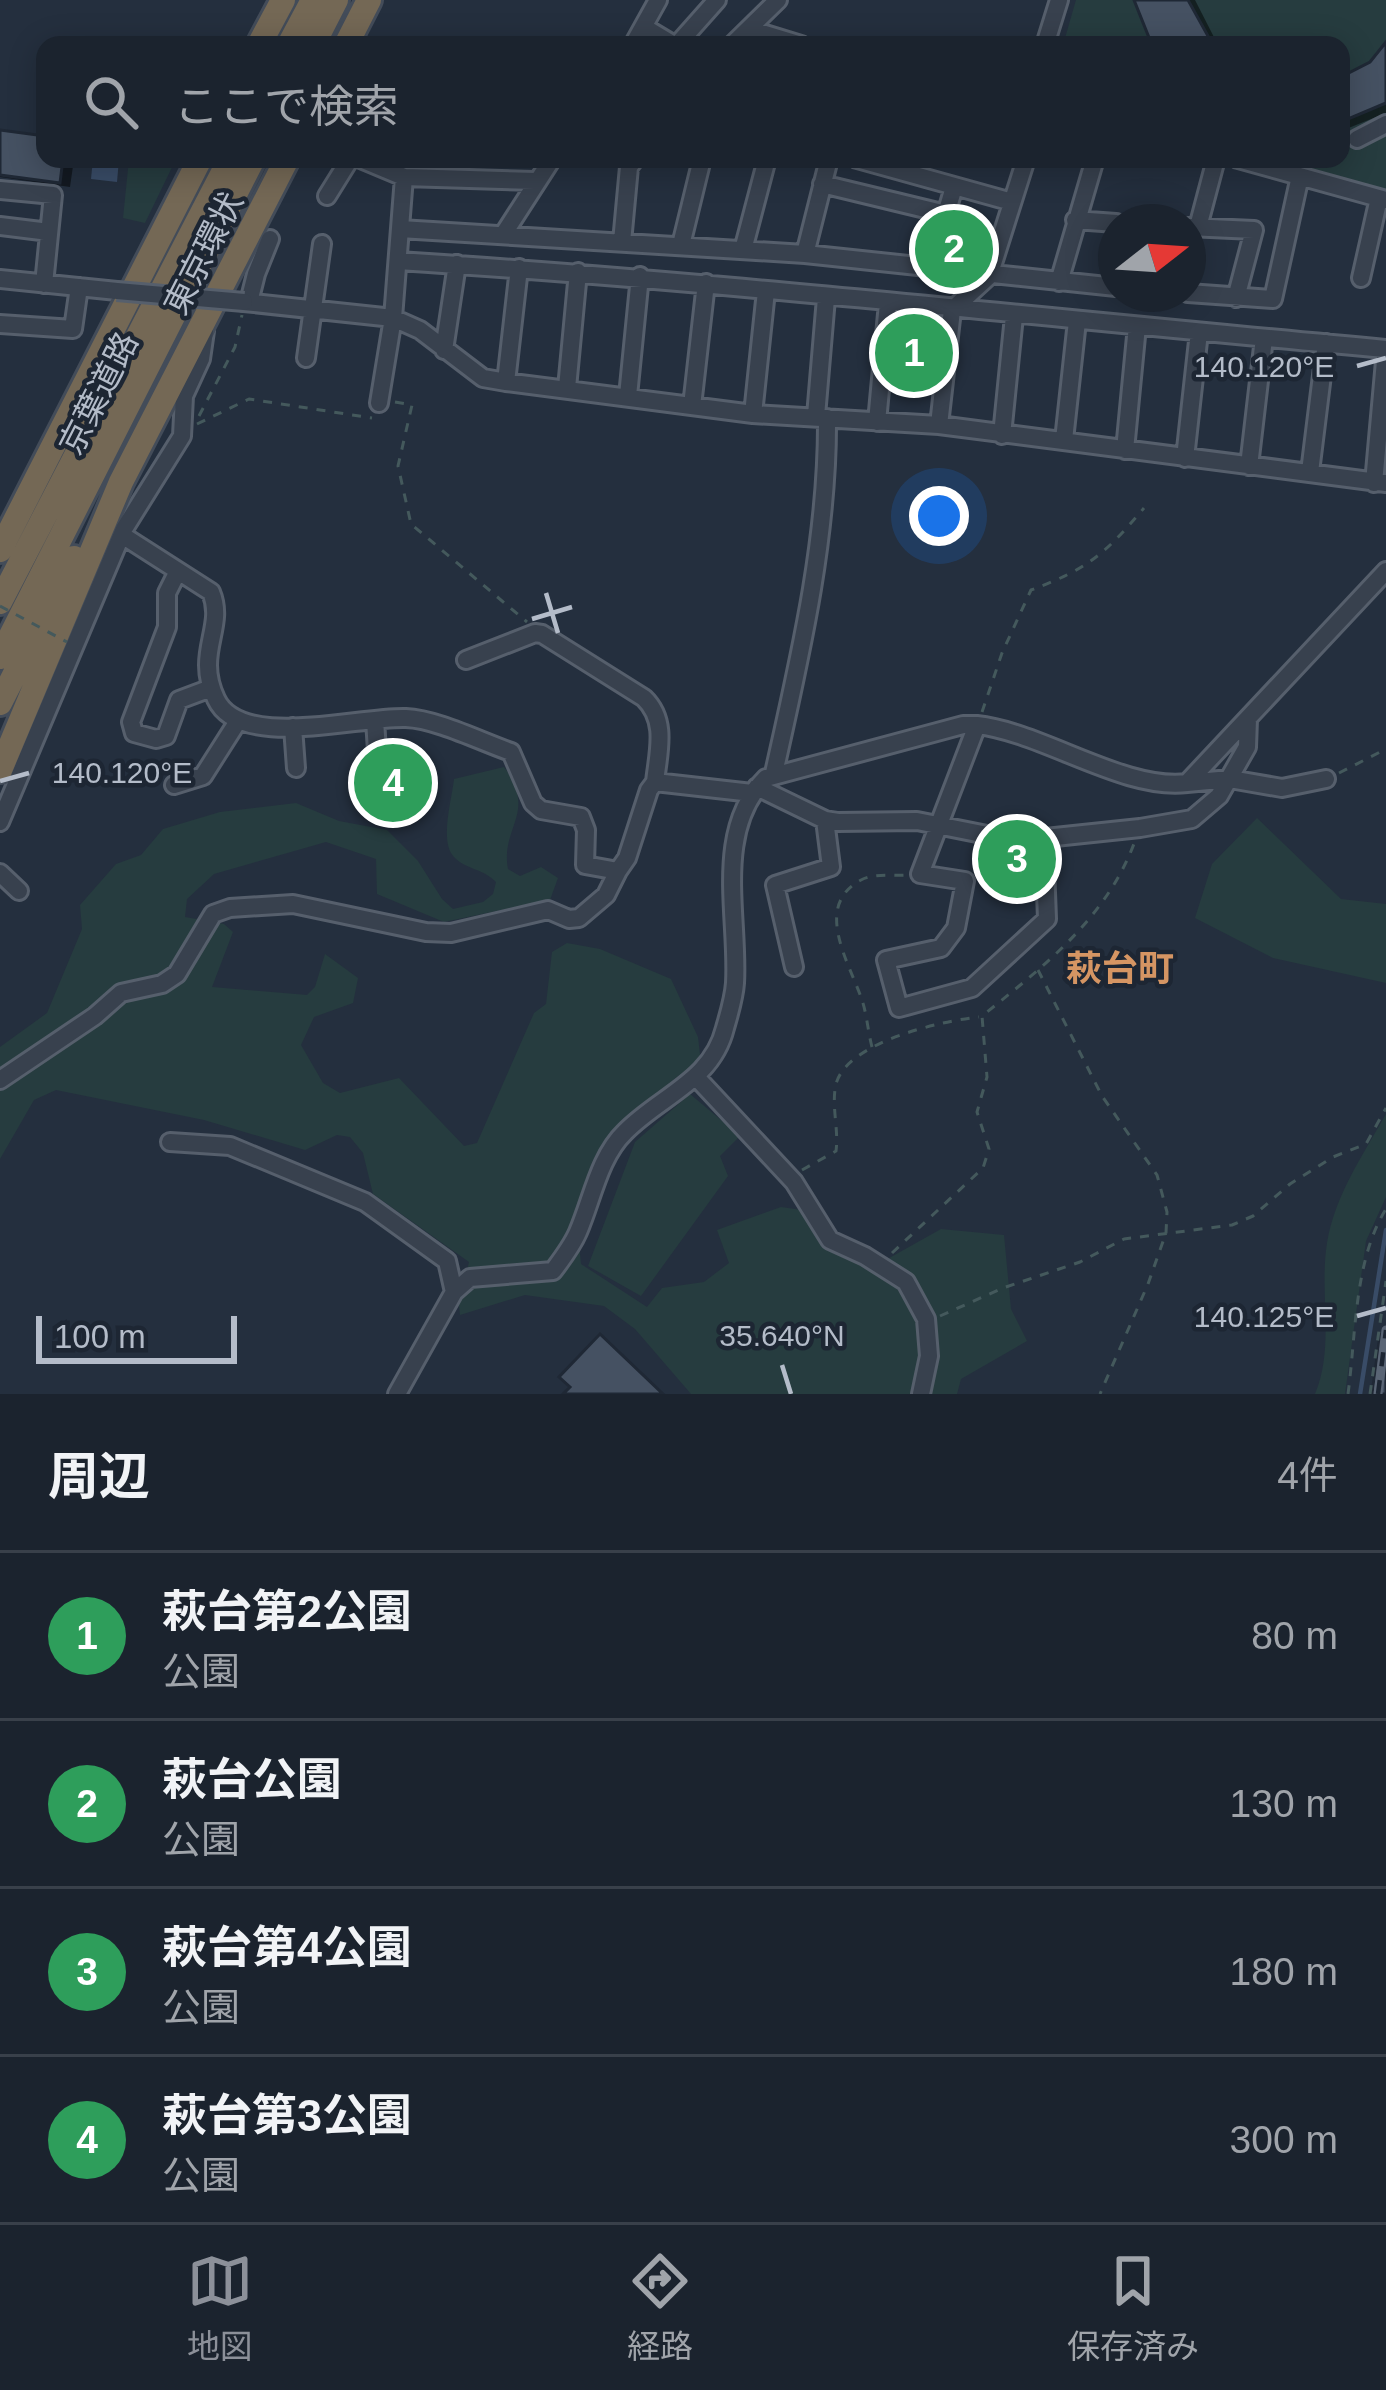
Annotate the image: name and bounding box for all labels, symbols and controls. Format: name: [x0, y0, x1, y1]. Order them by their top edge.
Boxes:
search box: [36, 36, 1350, 168]
icon: search: [78, 69, 144, 135]
text: ここで検索: [174, 81, 399, 132]
street label: 東京環状: [157, 186, 250, 320]
pin: 2: [915, 204, 993, 294]
north arrow: [1098, 204, 1206, 312]
pin: 1: [875, 308, 953, 398]
street label: 京葉道路: [52, 326, 145, 460]
text: 140.120°E: [1194, 350, 1334, 383]
your location: [909, 486, 969, 546]
pin: 4: [354, 738, 432, 828]
text: 140.120°E: [52, 756, 192, 789]
pin: 3: [978, 814, 1056, 904]
district label: 萩台町: [1066, 948, 1174, 989]
text: 140.125°E: [1194, 1300, 1334, 1333]
scale bar: [36, 1310, 237, 1363]
text: 100 m: [54, 1318, 146, 1355]
text: 35.640°N: [719, 1319, 845, 1352]
text: 周辺: [48, 1448, 150, 1505]
text: 4件: [1277, 1454, 1338, 1497]
text: 萩台第2公園: [162, 1586, 412, 1637]
text: 1: [76, 1614, 98, 1657]
text: 80 m: [1251, 1614, 1338, 1657]
text: 公園: [162, 1650, 240, 1693]
text: 萩台公園: [162, 1754, 342, 1805]
text: 2: [76, 1782, 98, 1825]
text: 130 m: [1230, 1782, 1338, 1825]
text: 公園: [162, 1818, 240, 1861]
text: 萩台第4公園: [162, 1922, 412, 1973]
text: 3: [76, 1950, 98, 1993]
text: 180 m: [1230, 1950, 1338, 1993]
text: 公園: [162, 1986, 240, 2029]
text: 萩台第3公園: [162, 2090, 412, 2141]
text: 4: [76, 2118, 98, 2161]
text: 300 m: [1230, 2118, 1338, 2161]
text: 公園: [162, 2154, 240, 2197]
tab: 地図: [187, 2248, 253, 2368]
tab: 経路: [627, 2248, 693, 2368]
tab: 保存済み: [1067, 2248, 1199, 2368]

